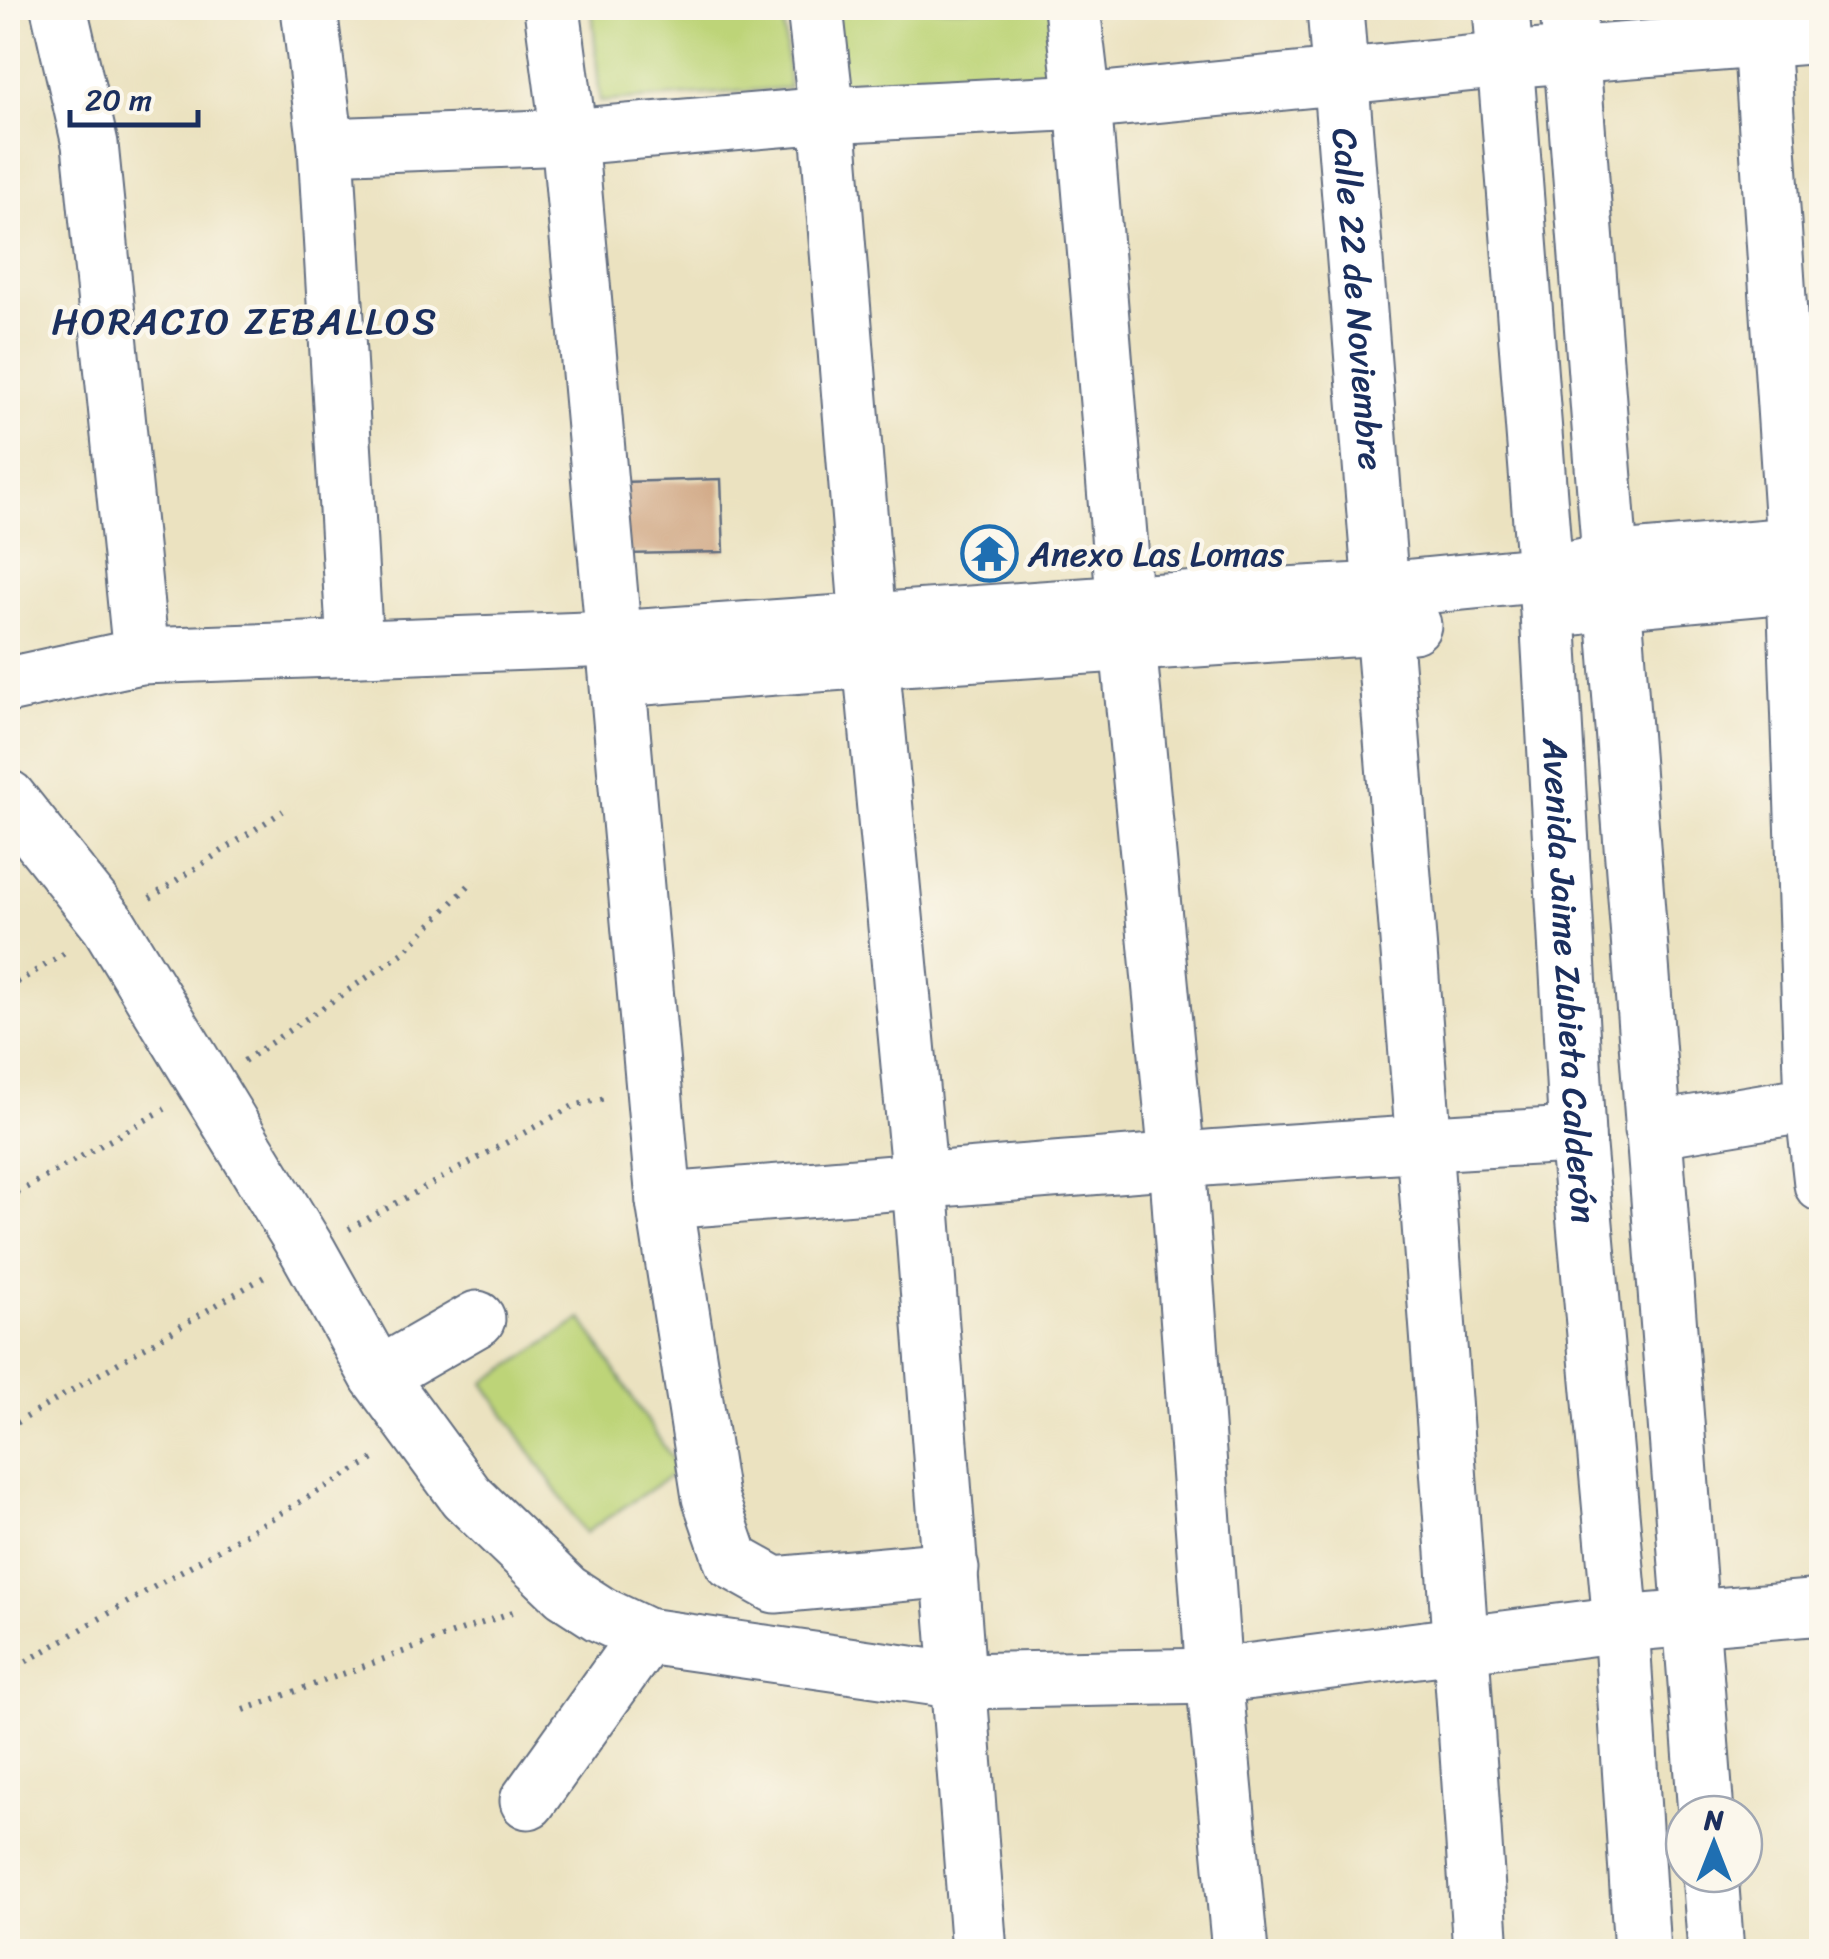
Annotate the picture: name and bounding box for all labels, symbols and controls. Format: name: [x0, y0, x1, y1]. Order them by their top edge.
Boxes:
scale bar: [70, 65, 198, 127]
text: 20 m: [85, 73, 152, 127]
street label: Calle 22 de Noviembre: [1314, 126, 1402, 473]
district label: HORACIO ZEBALLOS: [51, 288, 439, 355]
place label: Anexo Las Lomas: [1027, 523, 1284, 585]
temple icon: Anexo Las Lomas: [959, 524, 1019, 584]
street label: Avenida Jaime Zubieta Calderón: [1524, 735, 1616, 1226]
north arrow: [1664, 1794, 1764, 1894]
text: N: [1703, 1795, 1724, 1844]

